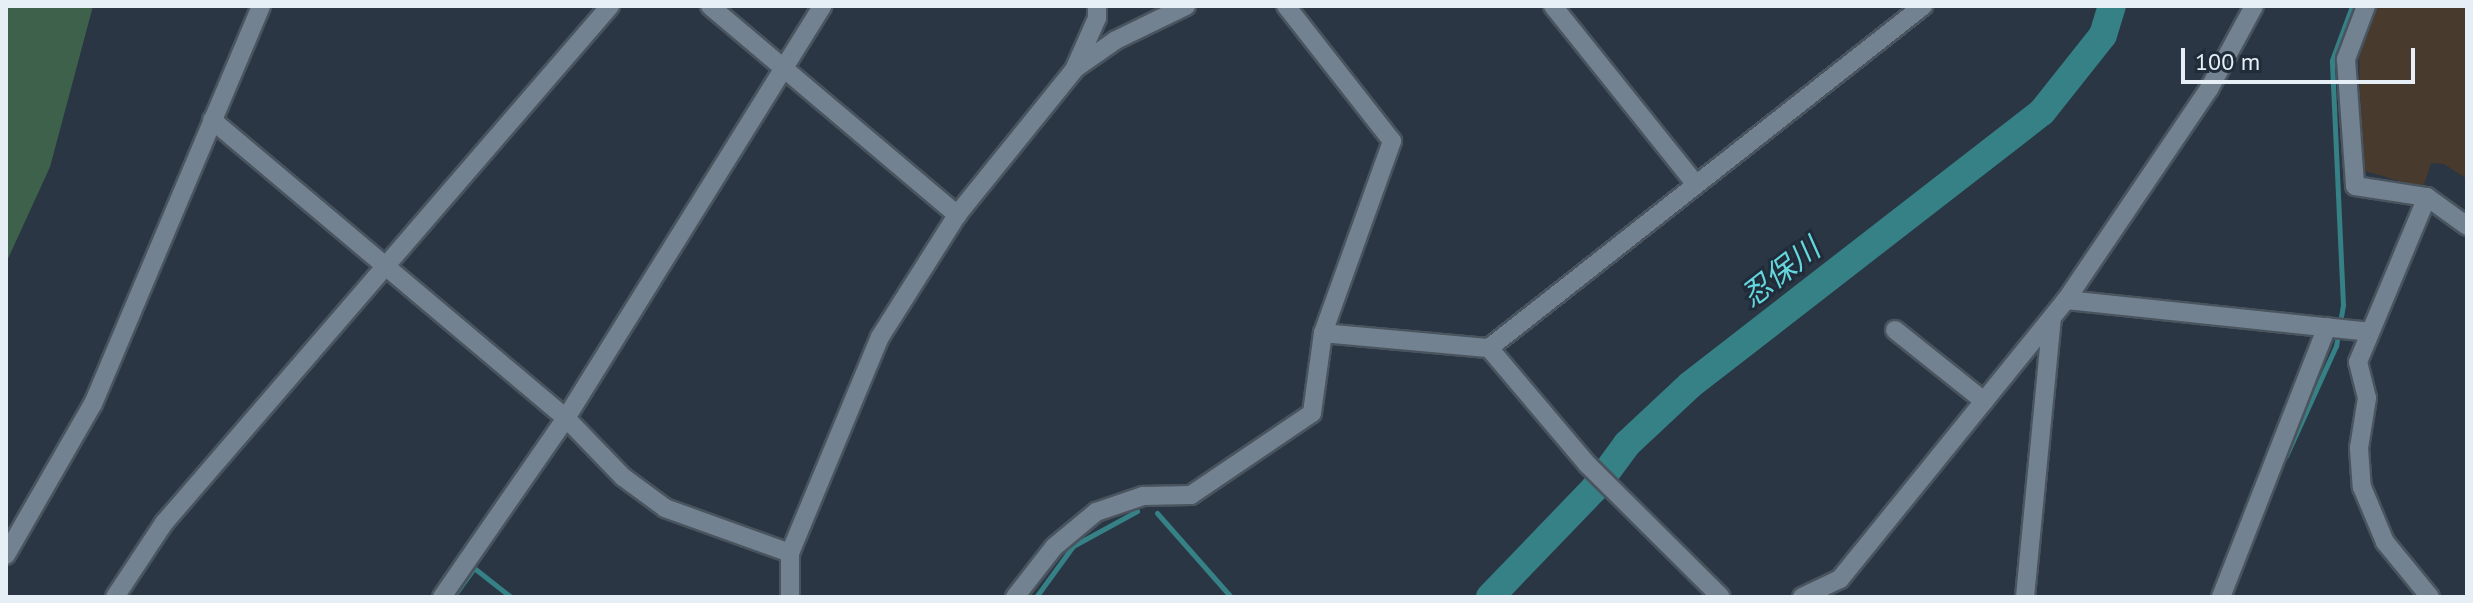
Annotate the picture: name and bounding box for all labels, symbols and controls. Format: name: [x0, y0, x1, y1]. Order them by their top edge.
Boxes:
scale bar: [2185, 32, 2419, 82]
text: 100 m: [2195, 46, 2260, 77]
water label: 忍保川: [1733, 230, 1827, 314]

